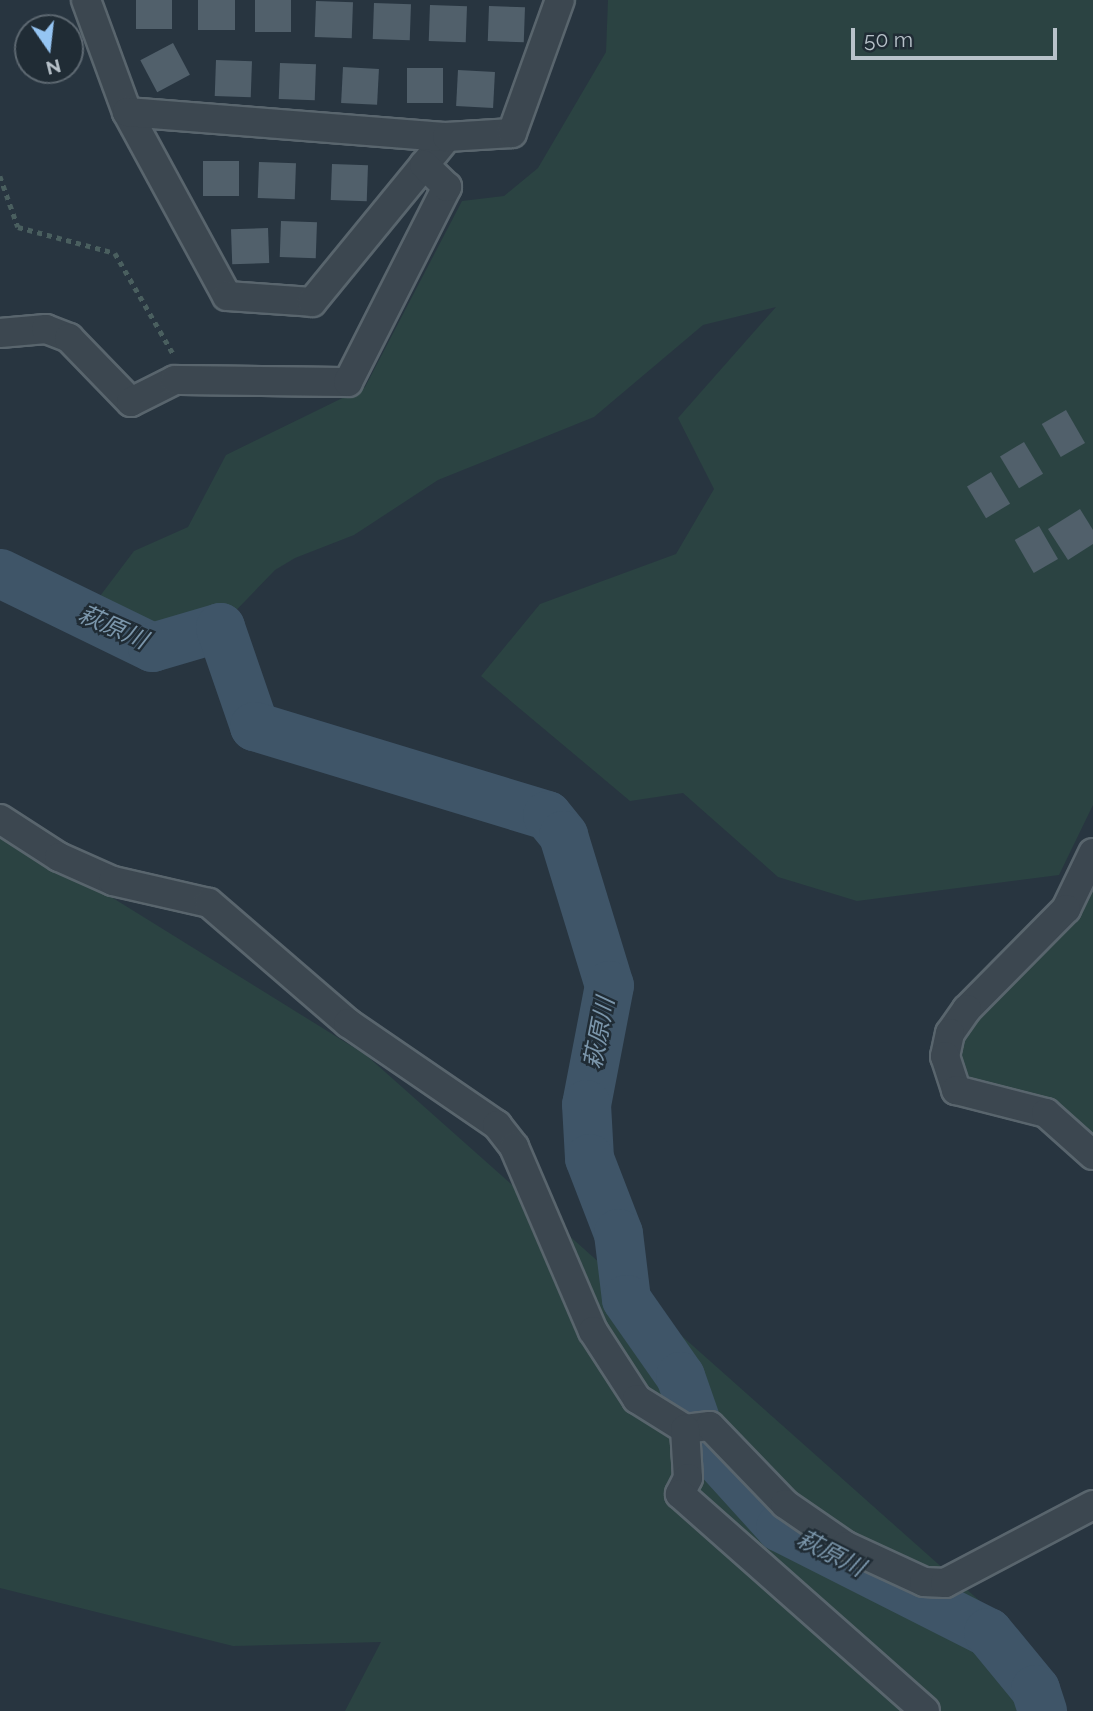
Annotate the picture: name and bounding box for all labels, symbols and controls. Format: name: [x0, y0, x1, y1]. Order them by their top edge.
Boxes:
north arrow: [14, 14, 84, 84]
scale bar: [855, 14, 1062, 58]
text: 50 m: [864, 27, 913, 52]
text: N: [44, 55, 63, 80]
water label: 萩原川: [74, 599, 152, 655]
water label: 萩原川: [578, 995, 620, 1071]
water label: 萩原川: [792, 1524, 870, 1582]

